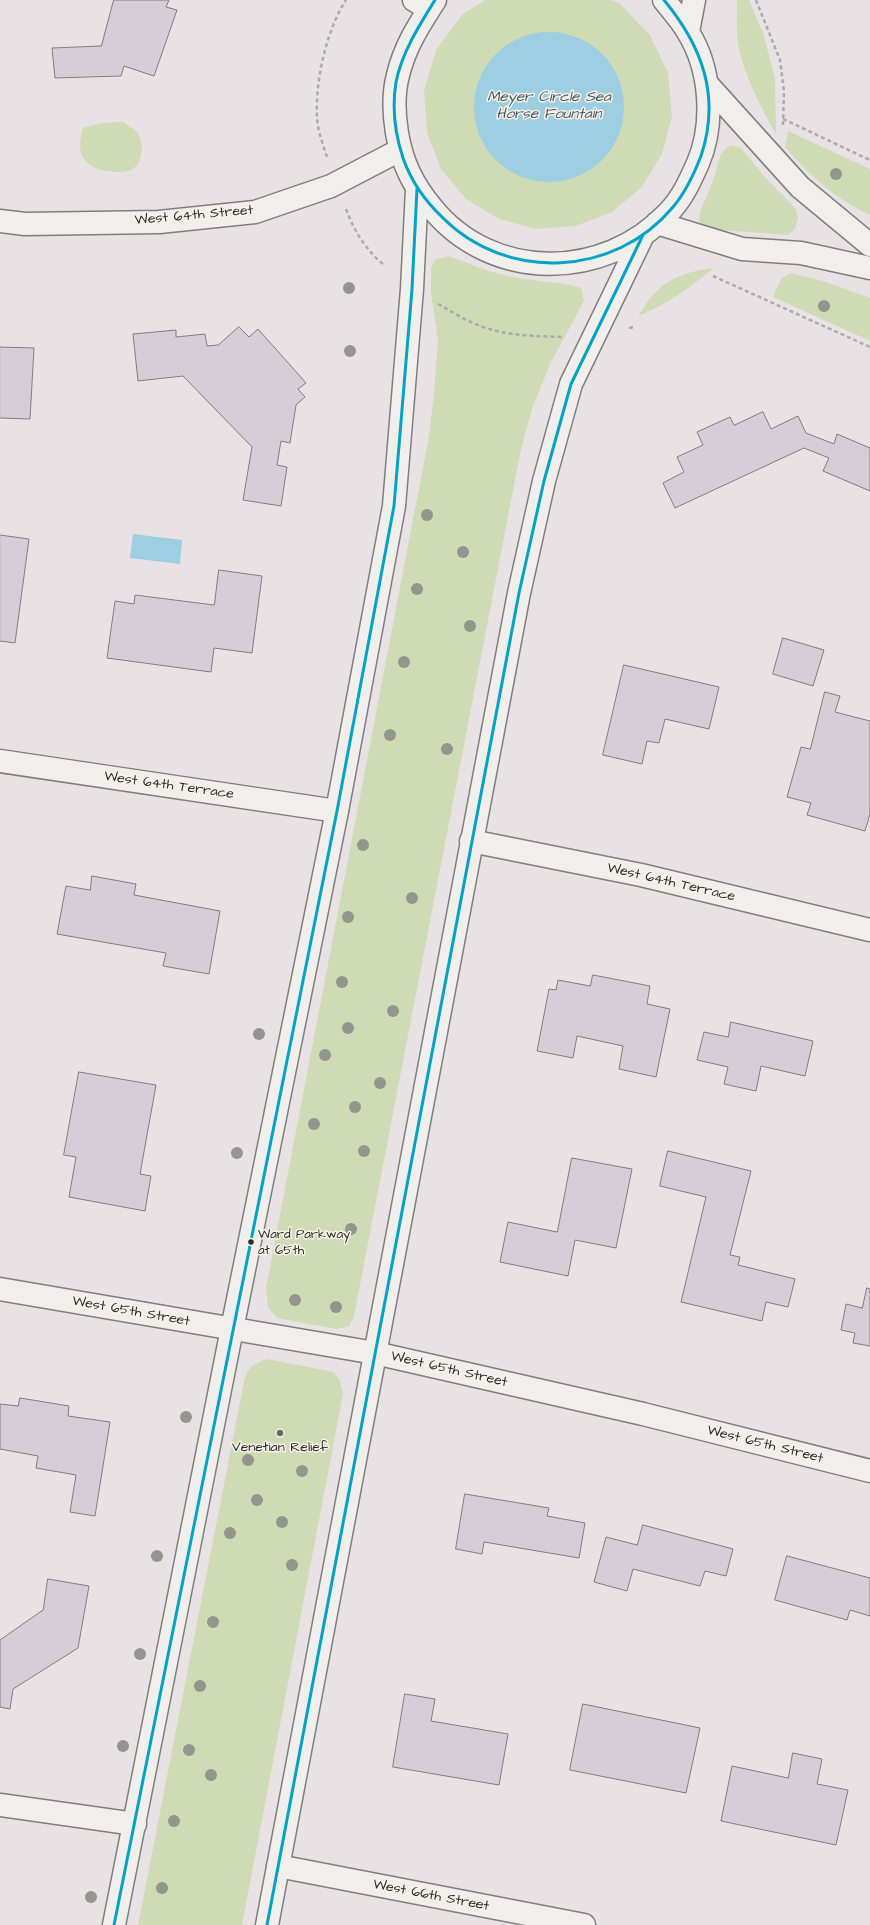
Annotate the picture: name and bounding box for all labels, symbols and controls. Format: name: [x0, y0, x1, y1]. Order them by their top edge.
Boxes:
water label: Meyer Circle Sea Horse Fountain: [487, 89, 611, 124]
street label: West 64th Street: [134, 202, 254, 230]
street label: West 64th Terrace: [103, 769, 235, 803]
street label: West 64th Terrace: [605, 860, 737, 906]
place label: Ward Parkway at 65th: [258, 1227, 350, 1258]
marker: Ward Parkway at 65th: [246, 1237, 256, 1247]
street label: West 65th Street: [71, 1293, 191, 1331]
street label: West 65th Street: [389, 1348, 509, 1392]
street label: West 65th Street: [705, 1422, 825, 1468]
marker: Venetian Relief: [275, 1428, 285, 1438]
place label: Venetian Relief: [232, 1440, 328, 1456]
street label: West 66th Street: [371, 1876, 491, 1916]

